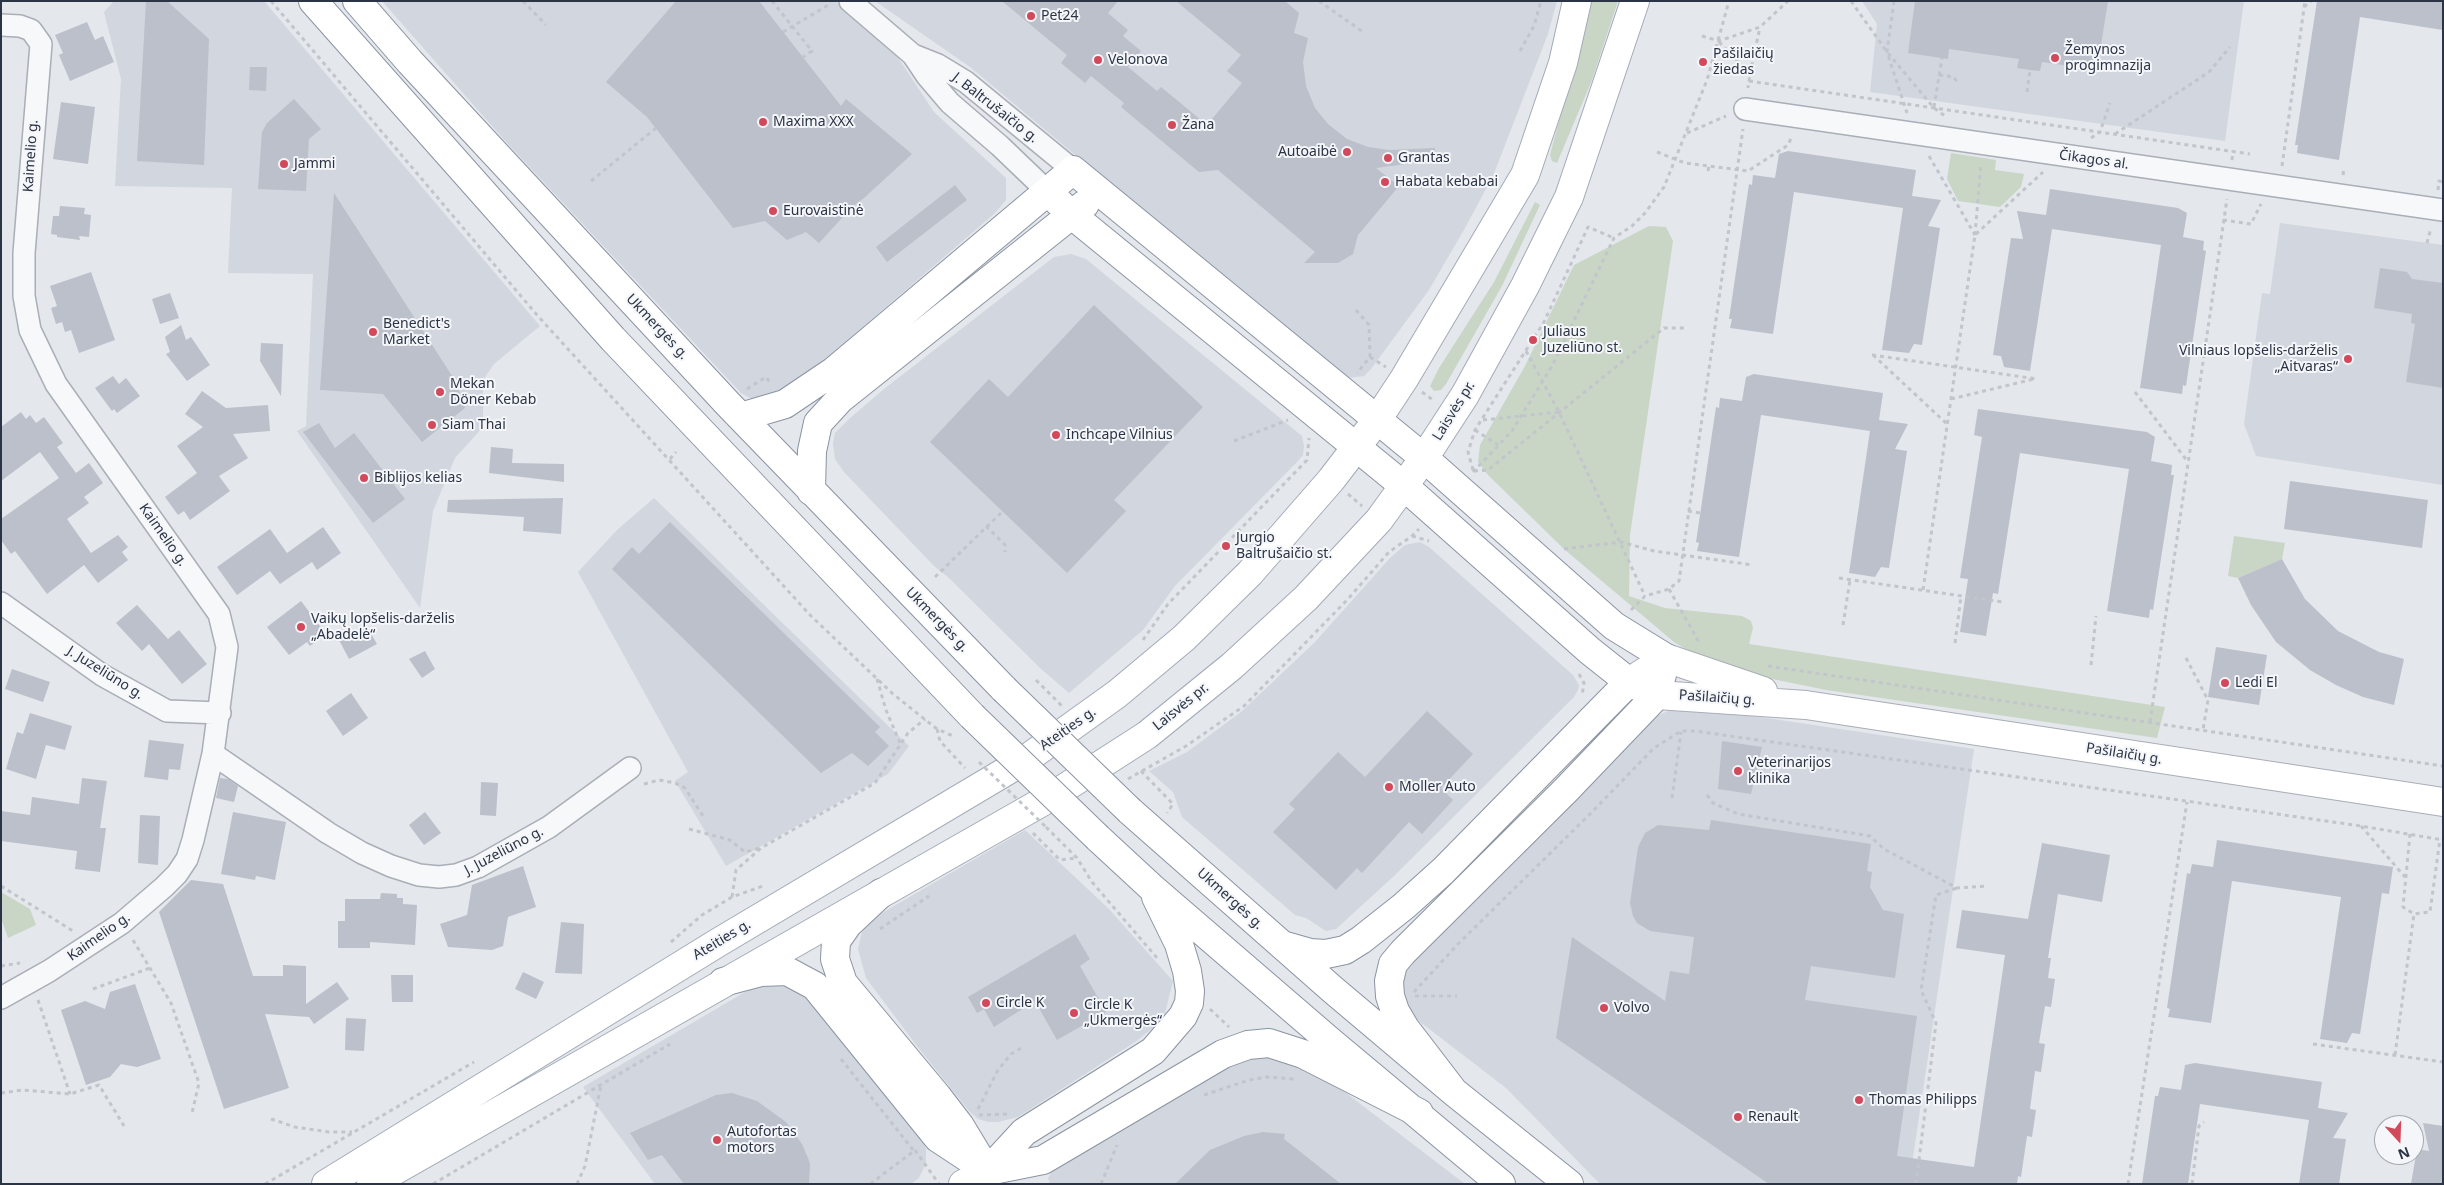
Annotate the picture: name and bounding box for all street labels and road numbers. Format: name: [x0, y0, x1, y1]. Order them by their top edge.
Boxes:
street label: J. Baltrušaičio g.: [949, 69, 1041, 147]
street label: Kaimelio g.: [20, 119, 42, 193]
street label: Čikagos al.: [2058, 147, 2130, 173]
street label: Ukmergės g.: [622, 291, 692, 363]
street label: Laisvės pr.: [1429, 378, 1479, 444]
street label: Kaimelio g.: [135, 500, 191, 570]
street label: Ukmergės g.: [902, 584, 972, 656]
street label: J. Juzeliūno g.: [64, 643, 146, 703]
street label: Laisvės pr.: [1150, 679, 1212, 735]
street label: Pašilaičių g.: [1678, 687, 1756, 709]
street label: Ateities g.: [1037, 704, 1099, 754]
street label: Pašilaičių g.: [2085, 740, 2163, 768]
street label: J. Juzeliūno g.: [462, 823, 546, 879]
street label: Ukmergės g.: [1193, 865, 1267, 933]
street label: Kaimelio g.: [64, 909, 134, 965]
street label: Ateities g.: [690, 916, 754, 964]

